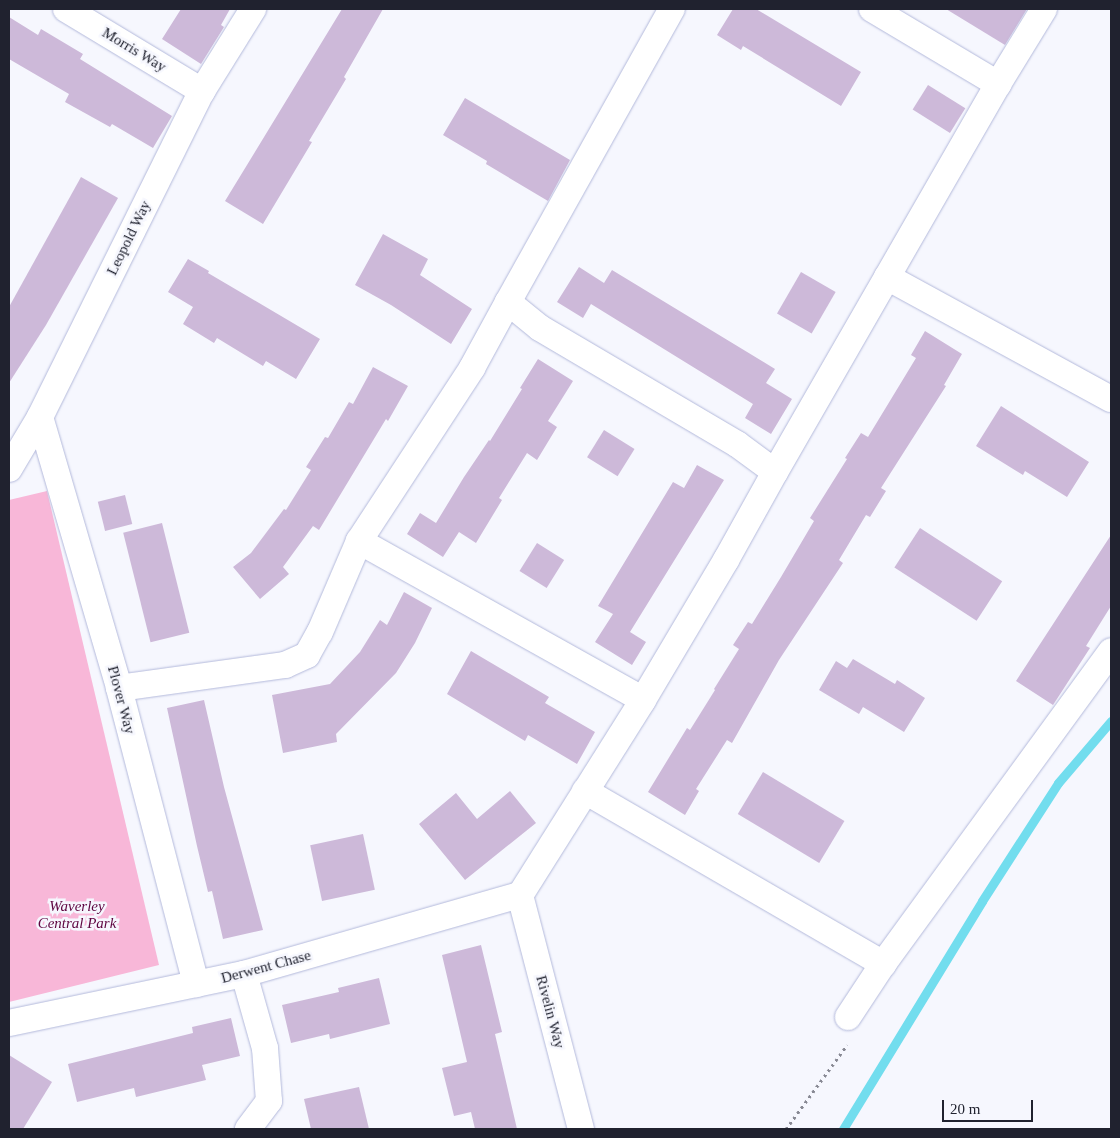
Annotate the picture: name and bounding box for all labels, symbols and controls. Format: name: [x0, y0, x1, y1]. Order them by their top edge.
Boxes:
street label: Morris Way: [99, 24, 169, 76]
street label: Leopold Way: [103, 198, 155, 278]
street label: Plover Way: [103, 664, 139, 736]
park label: Waverley Central Park: [38, 897, 116, 932]
street label: Derwent Chase: [219, 946, 313, 988]
street label: Rivelin Way: [532, 973, 568, 1051]
scale bar: [945, 1090, 1036, 1122]
text: 20 m: [950, 1101, 980, 1117]

